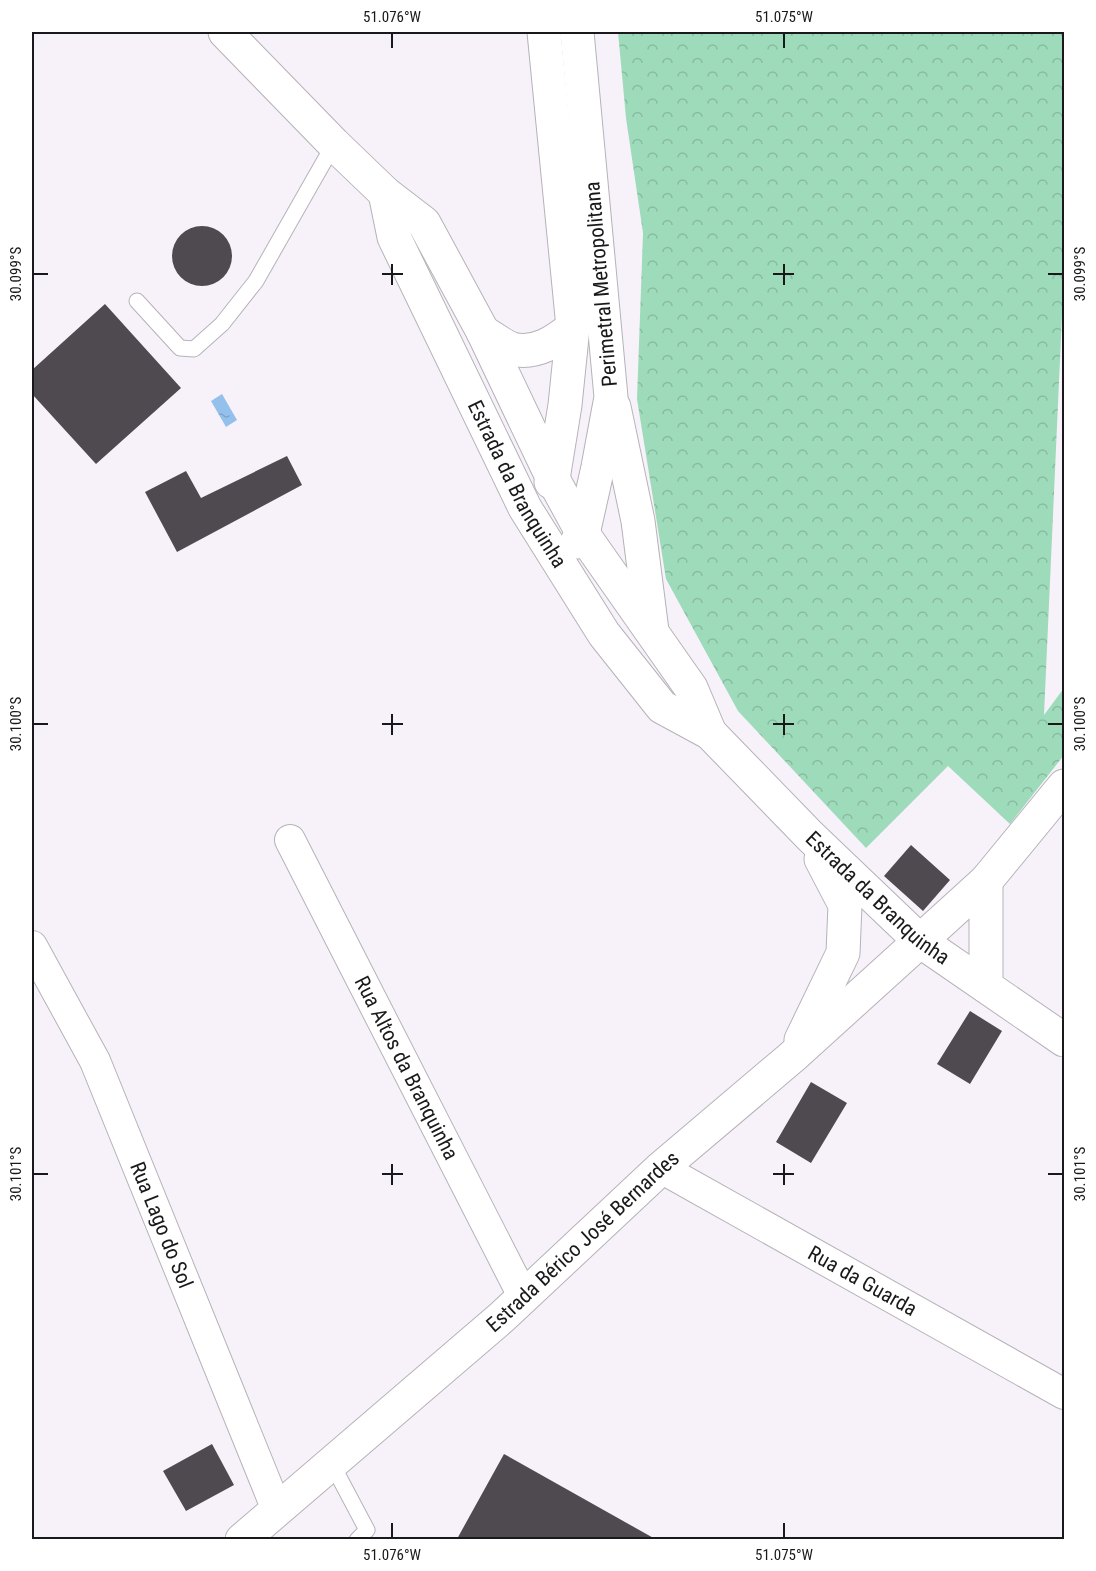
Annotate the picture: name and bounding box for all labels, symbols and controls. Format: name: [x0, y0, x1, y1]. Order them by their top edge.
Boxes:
text: 51.076°W: [363, 8, 422, 26]
text: 51.075°W: [755, 8, 814, 26]
street label: Perimetral Metropolitana: [580, 180, 622, 388]
text: 30.099°S: [7, 247, 25, 301]
text: 30.099°S: [1071, 247, 1089, 301]
street label: Estrada da Branquinha: [463, 396, 571, 572]
text: 30.100°S: [7, 697, 25, 751]
text: 30.100°S: [1071, 697, 1089, 751]
street label: Estrada da Branquinha: [801, 826, 954, 970]
street label: Rua Altos da Branquinha: [350, 972, 463, 1164]
street label: Estrada Bérico José Bernardes: [482, 1146, 684, 1337]
text: 30.101°S: [7, 1147, 25, 1201]
text: 30.101°S: [1071, 1147, 1089, 1201]
street label: Rua Lago do Sol: [125, 1158, 198, 1292]
street label: Rua da Guarda: [804, 1241, 921, 1321]
text: 51.076°W: [363, 1546, 422, 1564]
text: 51.075°W: [755, 1546, 814, 1564]

